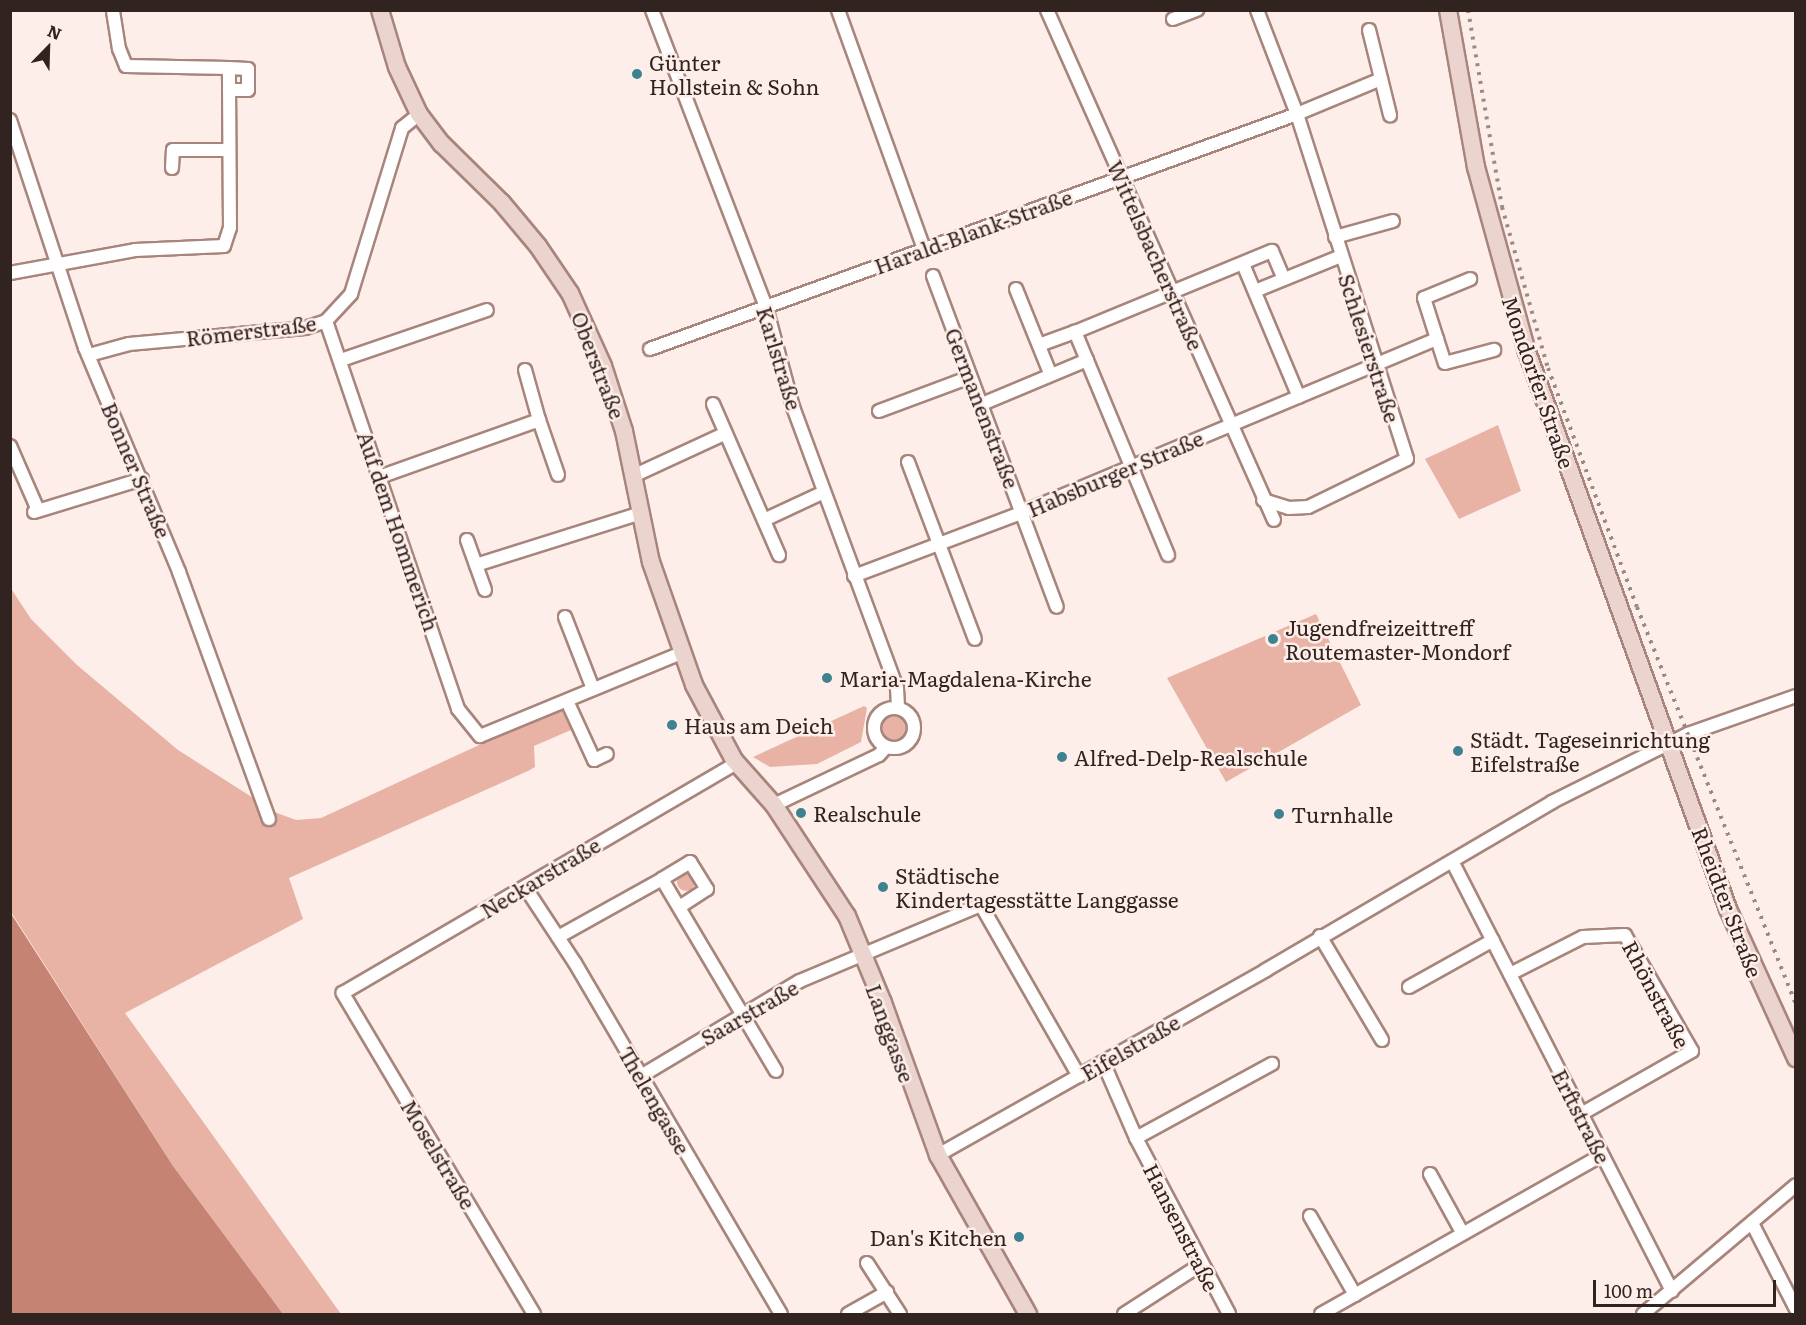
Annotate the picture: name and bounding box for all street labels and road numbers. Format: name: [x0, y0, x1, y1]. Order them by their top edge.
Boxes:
street label: Wittelsbacherstraße: [1103, 156, 1209, 354]
street label: Harald-Blank-Straße: [871, 183, 1075, 279]
street label: Schlesierstraße: [1334, 270, 1406, 426]
street label: Mondorfer Straße: [1498, 292, 1580, 472]
street label: Karlstraße: [752, 303, 808, 413]
street label: Oberstraße: [567, 308, 631, 422]
street label: Römerstraße: [184, 309, 318, 351]
street label: Germanenstraße: [941, 324, 1025, 492]
street label: Bonner Straße: [97, 398, 177, 542]
street label: Habsburger Straße: [1023, 425, 1207, 521]
street label: Auf dem Hommerich: [353, 428, 445, 634]
street label: Rheidter Straße: [1688, 823, 1768, 981]
street label: Neckarstraße: [476, 831, 604, 923]
street label: Rhönstraße: [1618, 936, 1696, 1052]
street label: Saarstraße: [696, 974, 802, 1050]
street label: Langgasse: [862, 980, 920, 1086]
street label: Eifelstraße: [1076, 1009, 1184, 1085]
street label: Thelengasse: [614, 1042, 696, 1158]
street label: Erftstraße: [1548, 1065, 1616, 1167]
street label: Moselstraße: [396, 1095, 482, 1213]
street label: Hansenstraße: [1139, 1159, 1225, 1295]

